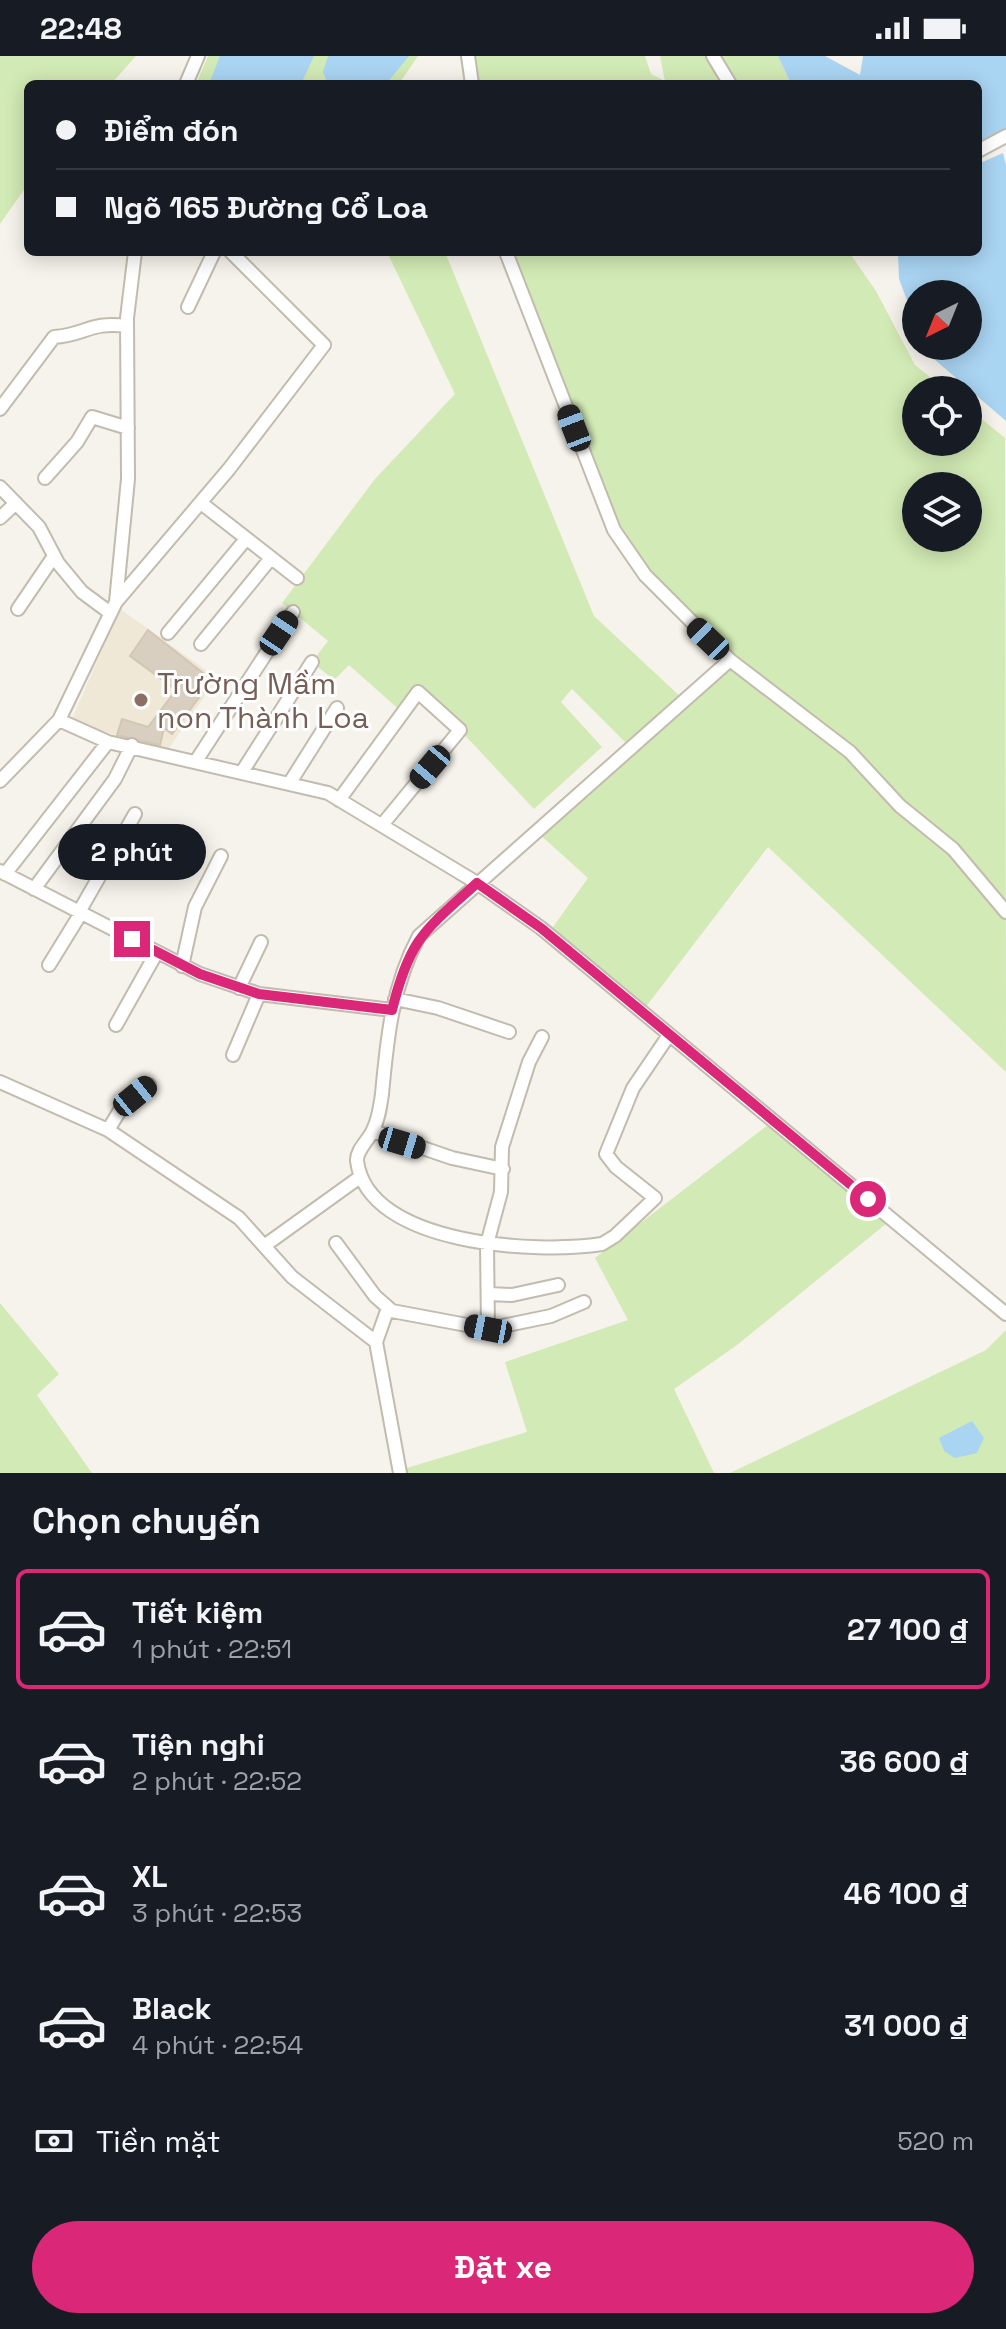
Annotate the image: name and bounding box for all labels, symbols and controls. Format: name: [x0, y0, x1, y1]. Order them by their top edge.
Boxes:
text: 22:48: [40, 9, 122, 48]
text: Điểm đón: [104, 111, 239, 150]
text: Ngõ 165 Đường Cổ Loa: [104, 188, 428, 227]
north arrow: [902, 280, 982, 360]
map controls: [902, 280, 982, 552]
button: locate: [902, 376, 982, 456]
car: [554, 401, 594, 455]
button: layers: [902, 472, 982, 552]
car: [256, 606, 302, 660]
car: [682, 614, 734, 664]
place label: Trường Mầm non Thành Loa: [157, 664, 369, 737]
marker: Trường Mầm non Thành Loa: [132, 691, 150, 709]
car: [405, 741, 455, 793]
callout: 2 phút: [58, 823, 206, 879]
text: 2 phút: [91, 835, 173, 869]
route end: [114, 921, 150, 957]
car: [109, 1072, 161, 1120]
car: [376, 1125, 428, 1161]
route start: [850, 1181, 886, 1217]
car: [462, 1313, 514, 1345]
text: Chọn chuyến: [32, 1498, 261, 1544]
icon: car: [36, 1593, 108, 1665]
text: Tiết kiệm: [132, 1593, 263, 1632]
text: 27 100 ₫: [847, 1610, 970, 1649]
text: 1 phút · 22:51: [132, 1632, 292, 1666]
icon: car: [36, 1725, 108, 1797]
text: Tiện nghi: [132, 1725, 265, 1764]
text: 36 600 ₫: [839, 1742, 970, 1781]
text: 2 phút · 22:52: [132, 1764, 302, 1798]
icon: car: [36, 1857, 108, 1929]
text: XL: [132, 1857, 168, 1896]
text: 46 100 ₫: [844, 1874, 970, 1913]
text: 3 phút · 22:53: [132, 1896, 302, 1930]
icon: car: [36, 1989, 108, 2061]
text: Black: [132, 1989, 211, 2028]
text: 31 000 ₫: [844, 2006, 970, 2045]
text: 4 phút · 22:54: [132, 2028, 303, 2062]
icon: cash: [32, 2119, 76, 2163]
text: Tiền mặt: [96, 2122, 220, 2161]
text: 520 m: [897, 2124, 974, 2158]
button: Đặt xe: [32, 2221, 974, 2313]

